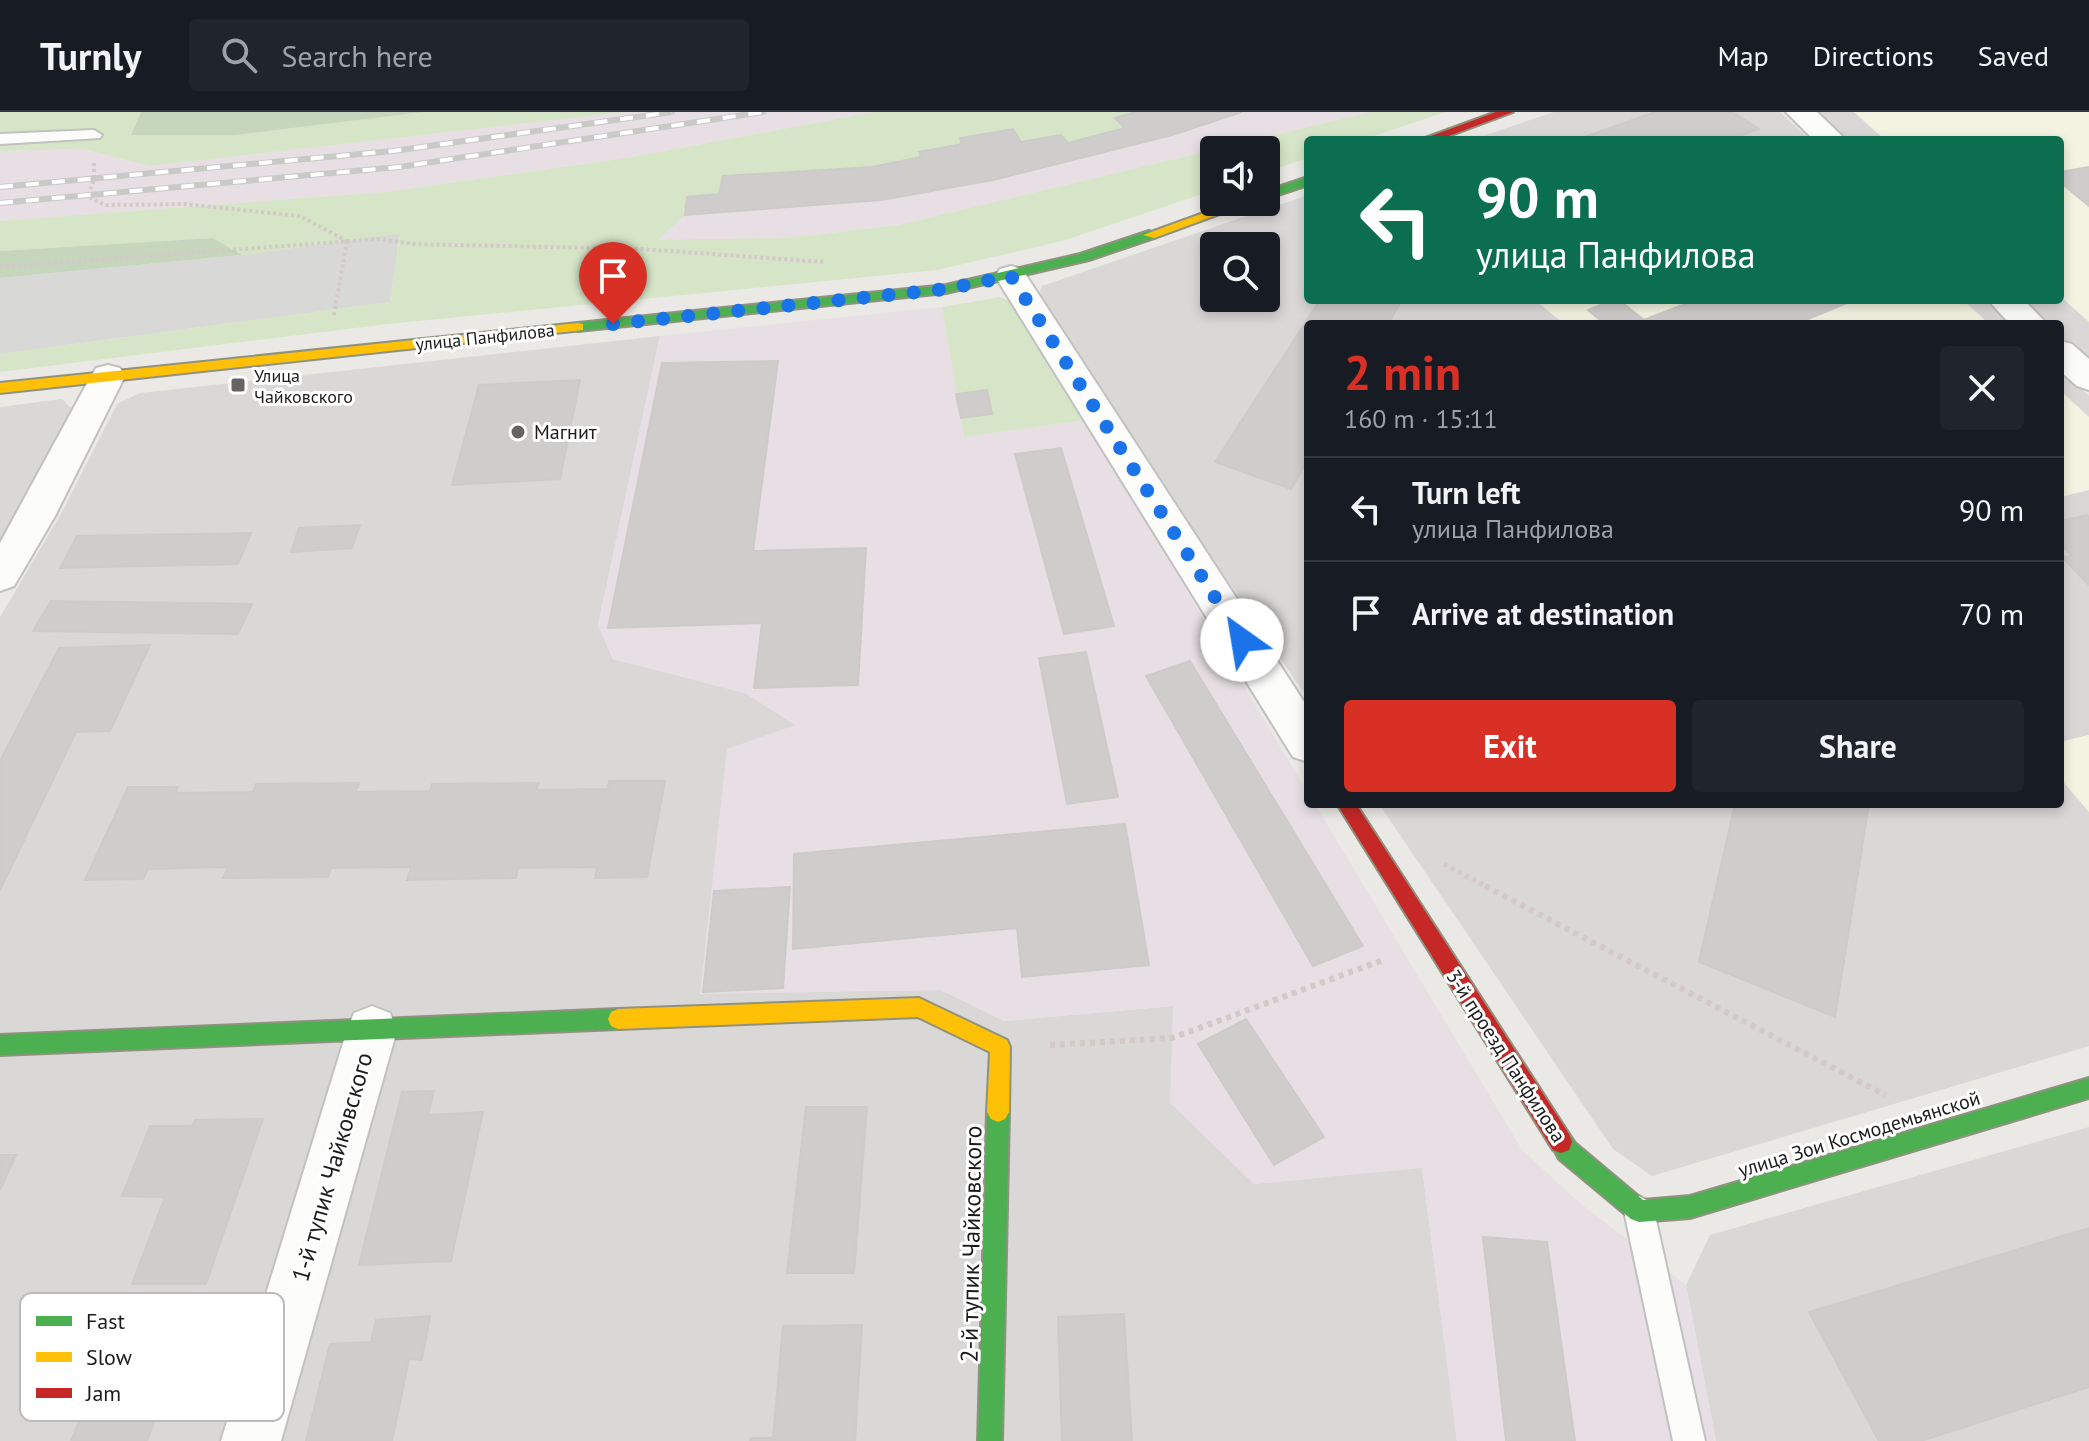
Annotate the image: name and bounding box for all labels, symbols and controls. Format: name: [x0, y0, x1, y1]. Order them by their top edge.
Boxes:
search box: [189, 19, 749, 91]
text: Turnly: [40, 31, 141, 80]
icon: search: [217, 33, 261, 77]
text: Search here: [281, 36, 433, 75]
text: Map: [1718, 37, 1769, 74]
text: Directions: [1813, 37, 1934, 74]
text: Saved: [1978, 37, 2049, 74]
map controls: [1200, 136, 1280, 312]
button: sound: [1200, 136, 1280, 216]
text: 90 m: [1476, 161, 1599, 233]
icon: left: [1344, 168, 1448, 272]
text: улица Панфилова: [1476, 231, 1756, 278]
button: search: [1200, 232, 1280, 312]
pin: [579, 242, 647, 324]
icon: arrive: [591, 254, 635, 298]
street label: улица Панфилова: [414, 318, 556, 356]
text: 2 min: [1344, 341, 1461, 403]
button: close: [1940, 346, 2024, 430]
place label: Улица Чайковского: [254, 364, 353, 408]
marker: Улица Чайковского: [229, 376, 247, 394]
text: 160 m · 15:11: [1344, 402, 1498, 435]
place label: Магнит: [534, 419, 597, 445]
marker: Магнит: [509, 423, 527, 441]
text: Turn left: [1412, 473, 1520, 512]
icon: left: [1344, 487, 1388, 531]
text: 90 m: [1959, 490, 2024, 529]
text: улица Панфилова: [1412, 512, 1614, 545]
icon: arrive: [1344, 591, 1388, 635]
text: Arrive at destination: [1412, 594, 1674, 633]
text: 70 m: [1959, 594, 2024, 633]
position arrow: [1200, 598, 1284, 682]
button: Exit: [1344, 700, 1676, 792]
button: Share: [1692, 700, 2024, 792]
street label: 3-й проезд Панфилова: [1440, 965, 1572, 1147]
street label: 1-й тупик Чайковского: [284, 1049, 380, 1285]
street label: улица Зои Космодемьянской: [1735, 1085, 1983, 1183]
street label: 2-й тупик Чайковского: [953, 1125, 989, 1363]
legend: [20, 1293, 284, 1421]
text: Fast: [86, 1307, 126, 1335]
text: Slow: [86, 1343, 132, 1371]
text: Jam: [85, 1379, 121, 1407]

